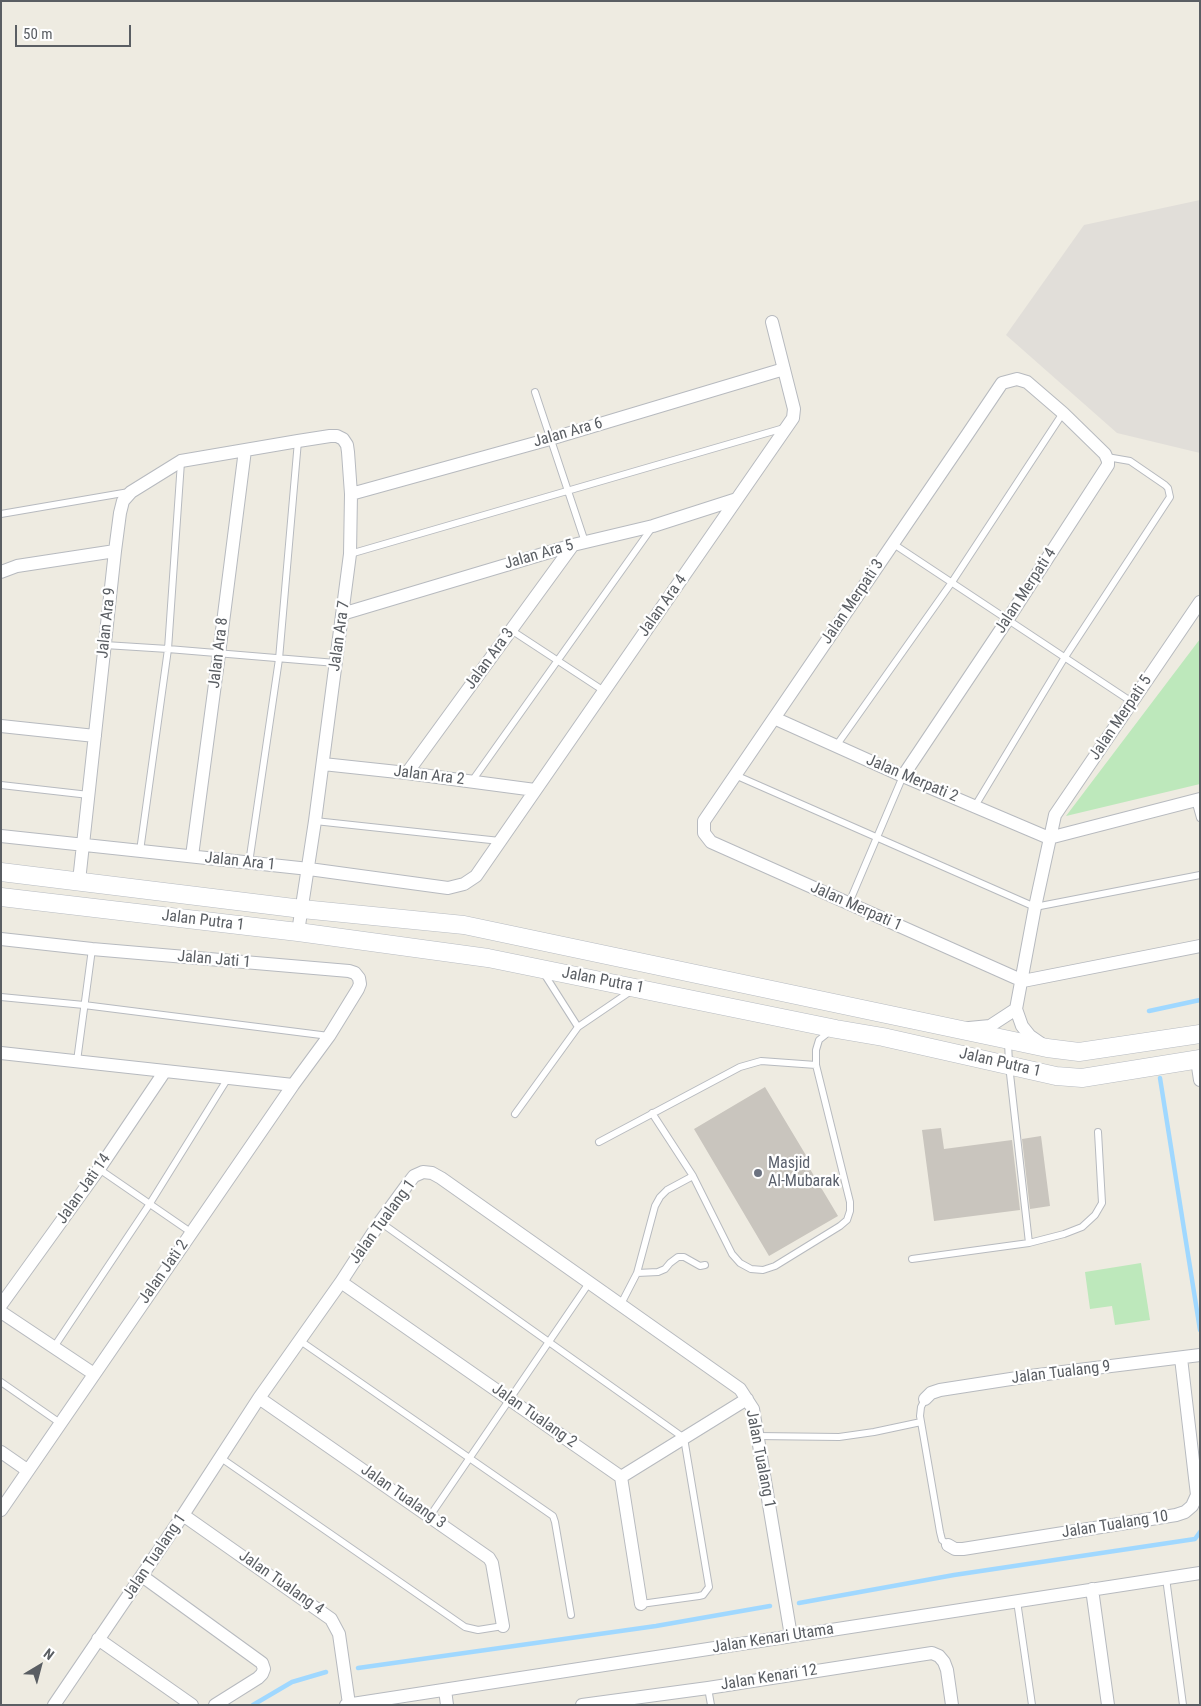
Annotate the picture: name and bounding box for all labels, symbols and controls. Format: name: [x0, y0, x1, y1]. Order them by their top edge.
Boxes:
scale bar: [18, 15, 134, 47]
text: 50 m: [23, 25, 53, 43]
street label: Jalan Ara 6: [531, 414, 605, 452]
street label: Jalan Ara 5: [502, 536, 576, 574]
street label: Jalan Merpati 4: [991, 545, 1061, 637]
street label: Jalan Merpati 3: [818, 556, 888, 648]
street label: Jalan Ara 4: [635, 571, 691, 641]
street label: Jalan Ara 9: [94, 587, 120, 659]
street label: Jalan Ara 7: [326, 599, 354, 673]
street label: Jalan Ara 8: [205, 617, 233, 689]
street label: Jalan Ara 3: [461, 625, 519, 693]
street label: Jalan Merpati 5: [1086, 672, 1156, 764]
street label: Jalan Merpati 2: [863, 751, 961, 807]
street label: Jalan Ara 2: [393, 762, 465, 790]
street label: Jalan Ara 1: [204, 849, 276, 875]
street label: Jalan Merpati 1: [807, 878, 905, 936]
street label: Jalan Putra 1: [160, 906, 246, 936]
street label: Jalan Jati 1: [177, 947, 251, 973]
street label: Jalan Putra 1: [560, 964, 646, 998]
street label: Jalan Putra 1: [957, 1044, 1043, 1082]
street label: Jalan Jati 14: [53, 1150, 115, 1228]
place label: Masjid Al-Mubarak: [768, 1154, 840, 1192]
marker: Masjid Al-Mubarak: [752, 1167, 764, 1179]
street label: Jalan Tualang 1: [346, 1176, 420, 1268]
street label: Jalan Jati 2: [135, 1236, 193, 1308]
street label: Jalan Tualang 9: [1010, 1357, 1112, 1389]
street label: Jalan Tualang 2: [488, 1380, 580, 1452]
street label: Jalan Tualang 1: [741, 1408, 779, 1510]
street label: Jalan Tualang 3: [357, 1461, 449, 1533]
street label: Jalan Tualang 10: [1060, 1507, 1170, 1543]
street label: Jalan Tualang 1: [119, 1510, 191, 1604]
street label: Jalan Tualang 4: [235, 1547, 327, 1619]
street label: Jalan Kenari Utama: [711, 1620, 835, 1658]
north arrow: [15, 1641, 65, 1691]
text: N: [41, 1645, 57, 1663]
street label: Jalan Kenari 12: [719, 1661, 819, 1695]

